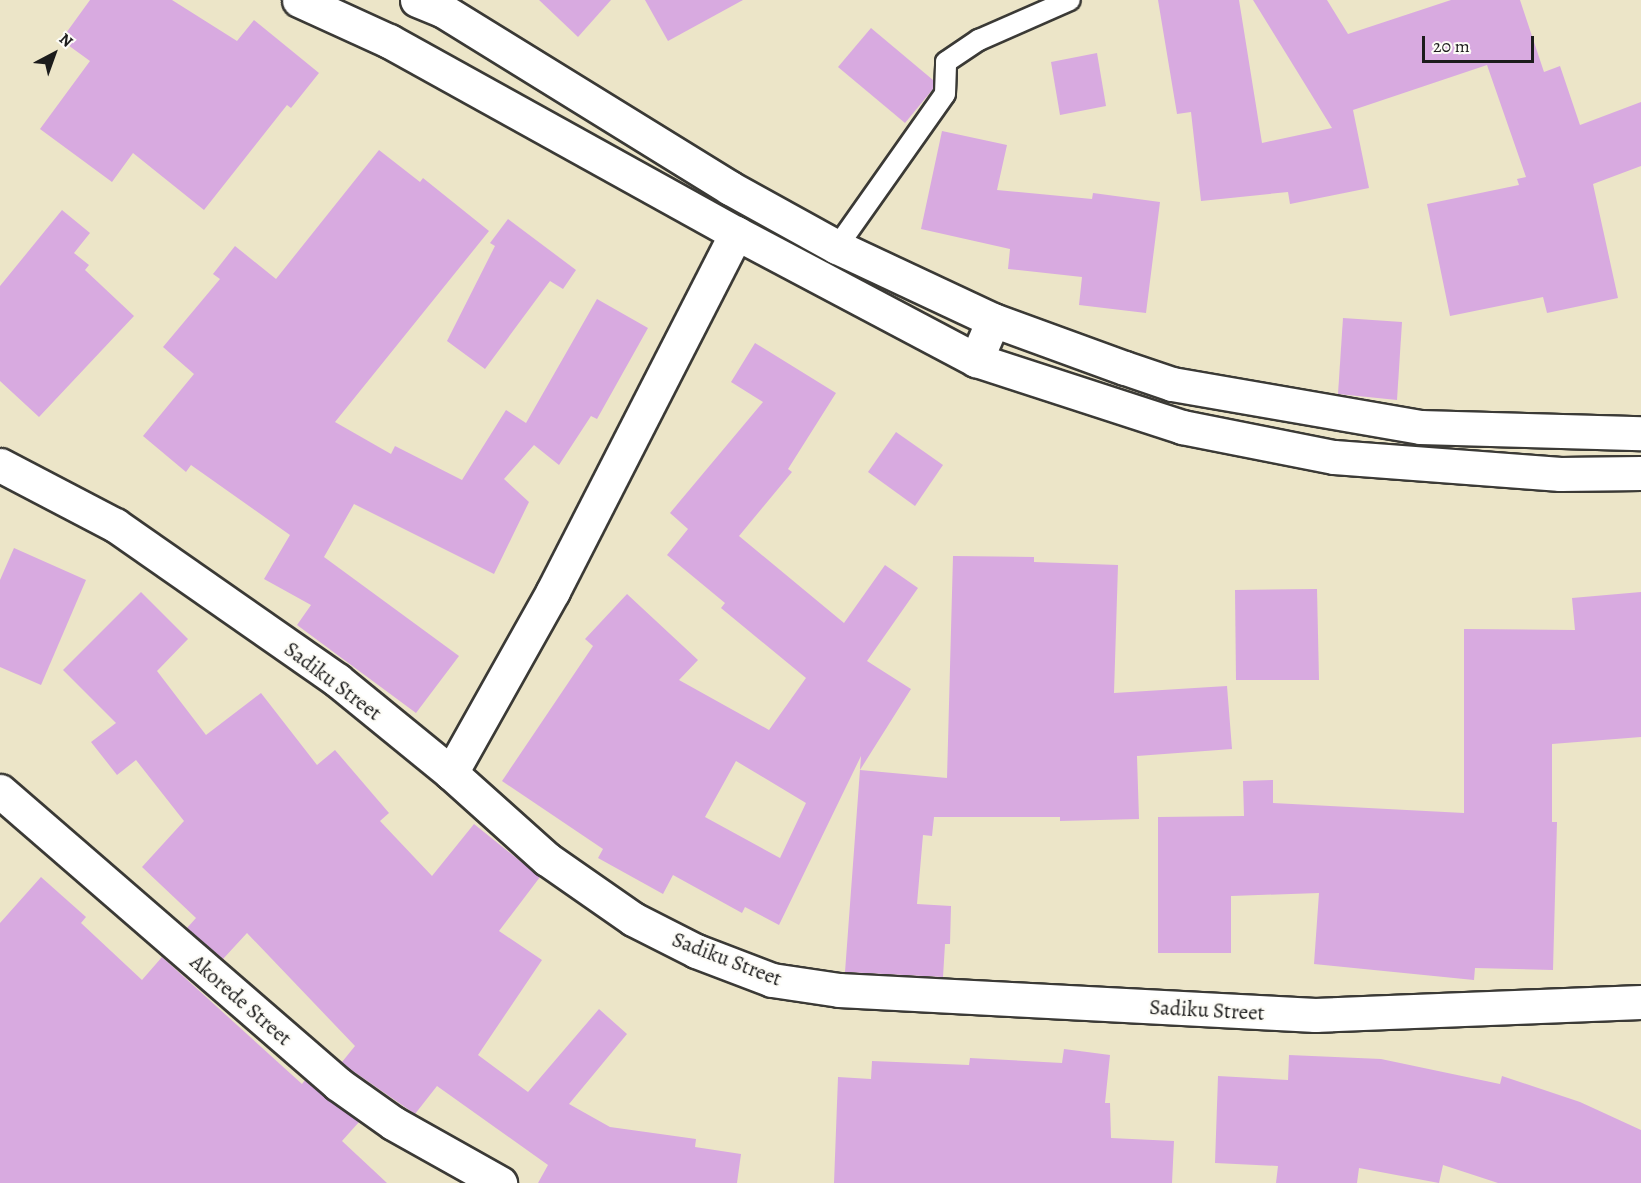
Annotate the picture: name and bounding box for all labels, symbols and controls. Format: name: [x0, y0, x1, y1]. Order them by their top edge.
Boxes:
north arrow: [24, 24, 84, 84]
scale bar: [1425, 24, 1538, 62]
text: N: [54, 28, 77, 53]
text: 20 m: [1433, 34, 1470, 58]
street label: Sadiku Street: [279, 636, 387, 726]
street label: Sadiku Street: [669, 927, 785, 991]
street label: Akorede Street: [185, 949, 297, 1051]
street label: Sadiku Street: [1149, 994, 1265, 1026]

